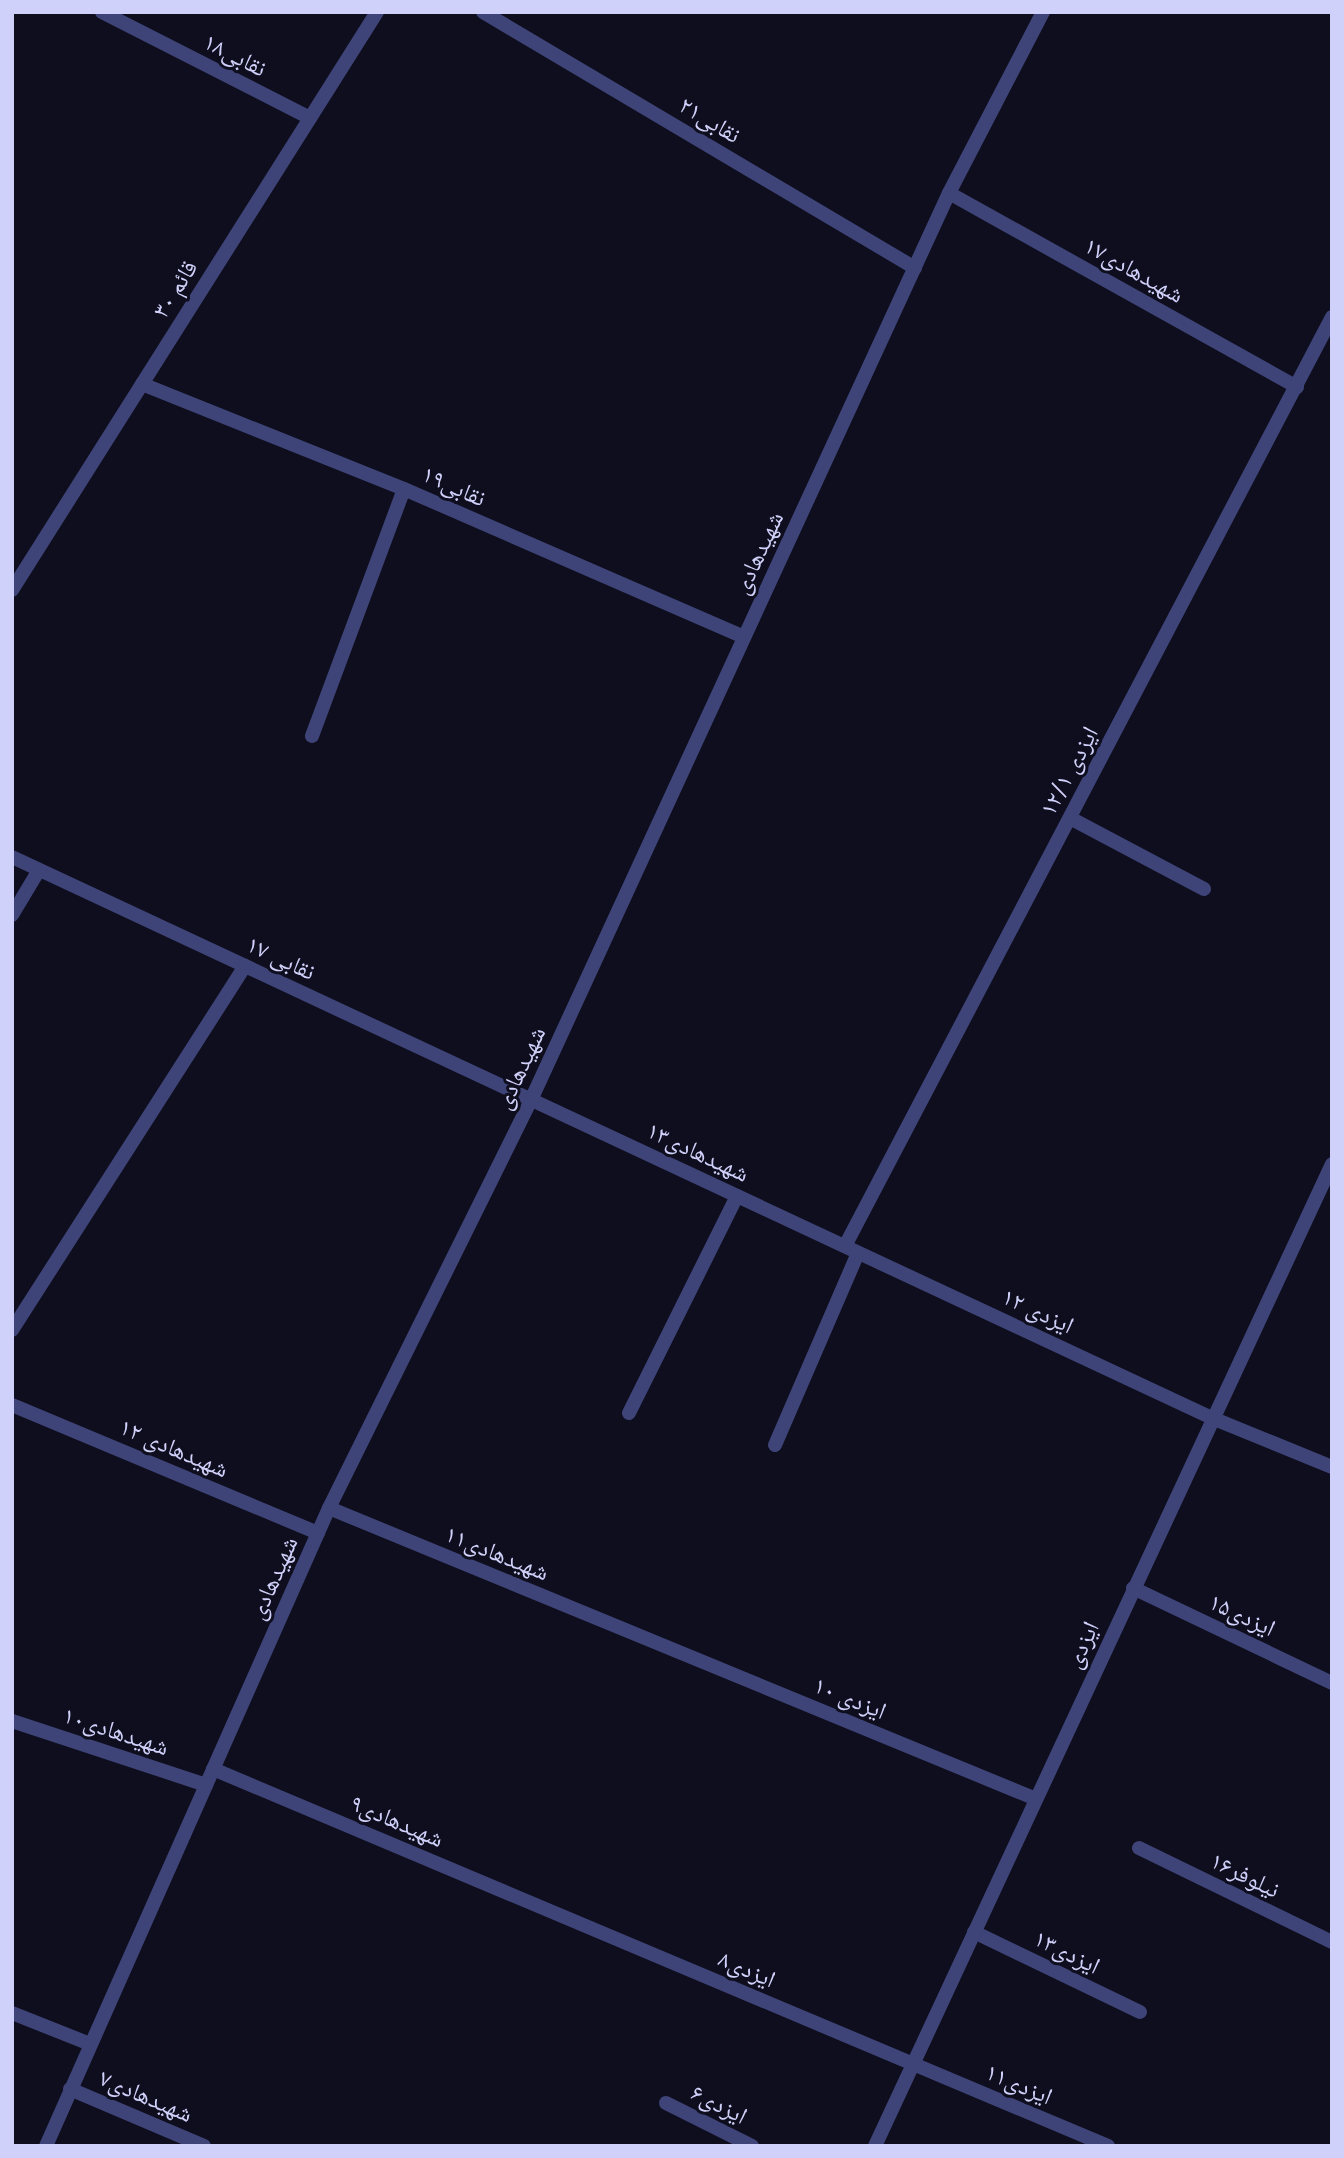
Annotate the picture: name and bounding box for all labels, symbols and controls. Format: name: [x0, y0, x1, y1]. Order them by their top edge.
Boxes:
street label: نقابی۱۸: [199, 27, 271, 83]
street label: نقابی۲۱: [674, 91, 746, 149]
street label: شهیدهادی۱۷: [1079, 231, 1189, 309]
street label: قائم ۳۰: [147, 255, 205, 324]
street label: نقابی۱۹: [418, 460, 490, 512]
street label: شهیدهادی: [727, 507, 789, 599]
street label: ایزدی ۱۲/۱: [1034, 722, 1104, 820]
street label: نقابی ۱۷: [242, 930, 320, 986]
street label: شهیدهادی: [489, 1022, 551, 1114]
street label: شهیدهادی۱۳: [642, 1116, 754, 1188]
street label: ایزدی ۱۲: [998, 1282, 1078, 1340]
street label: شهیدهادی ۱۲: [115, 1413, 233, 1483]
street label: شهیدهادی۱۱: [441, 1520, 553, 1586]
street label: شهیدهادی: [242, 1532, 304, 1624]
street label: ایزدی۱۵: [1204, 1588, 1280, 1642]
street label: ایزدی: [1059, 1617, 1105, 1673]
street label: ایزدی ۱۰: [810, 1671, 890, 1725]
street label: شهیدهادی۱۰: [60, 1701, 172, 1761]
street label: شهیدهادی۹: [346, 1789, 448, 1853]
street label: نیلوفر۱۶: [1206, 1846, 1284, 1904]
street label: ایزدی۱۳: [1029, 1924, 1105, 1980]
street label: ایزدی۸: [714, 1945, 780, 1993]
street label: ایزدی۱۱: [981, 2057, 1057, 2111]
street label: شهیدهادی۷: [95, 2064, 197, 2128]
street label: ایزدی۶: [686, 2078, 752, 2130]

